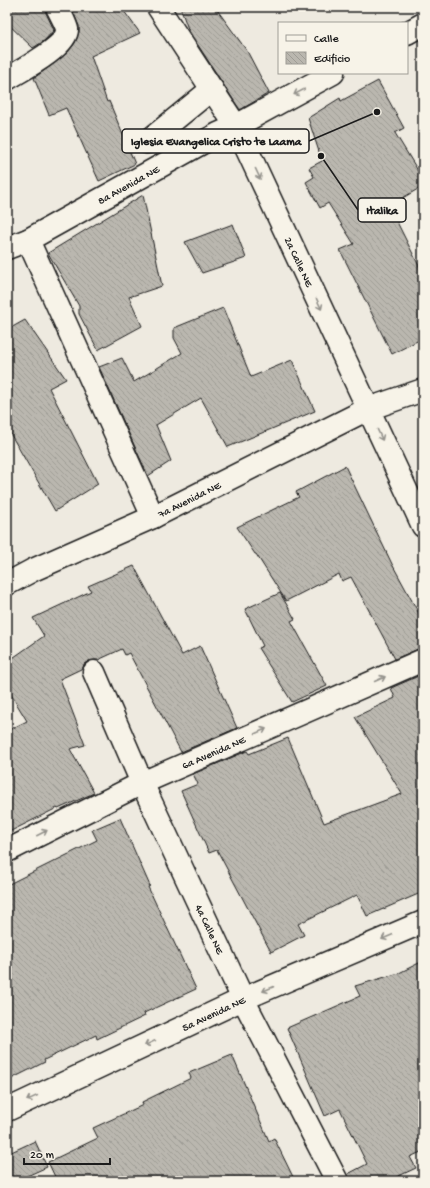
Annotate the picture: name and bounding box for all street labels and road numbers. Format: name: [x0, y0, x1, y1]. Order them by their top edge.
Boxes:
street label: 8a Avenida NE: [96, 163, 163, 208]
street label: 2a Calle NE: [281, 236, 315, 290]
street label: 7a Avenida NE: [156, 479, 224, 522]
street label: 6a Avenida NE: [180, 734, 249, 773]
street label: 4a Calle NE: [192, 903, 226, 957]
street label: 5a Avenida NE: [181, 994, 249, 1035]

